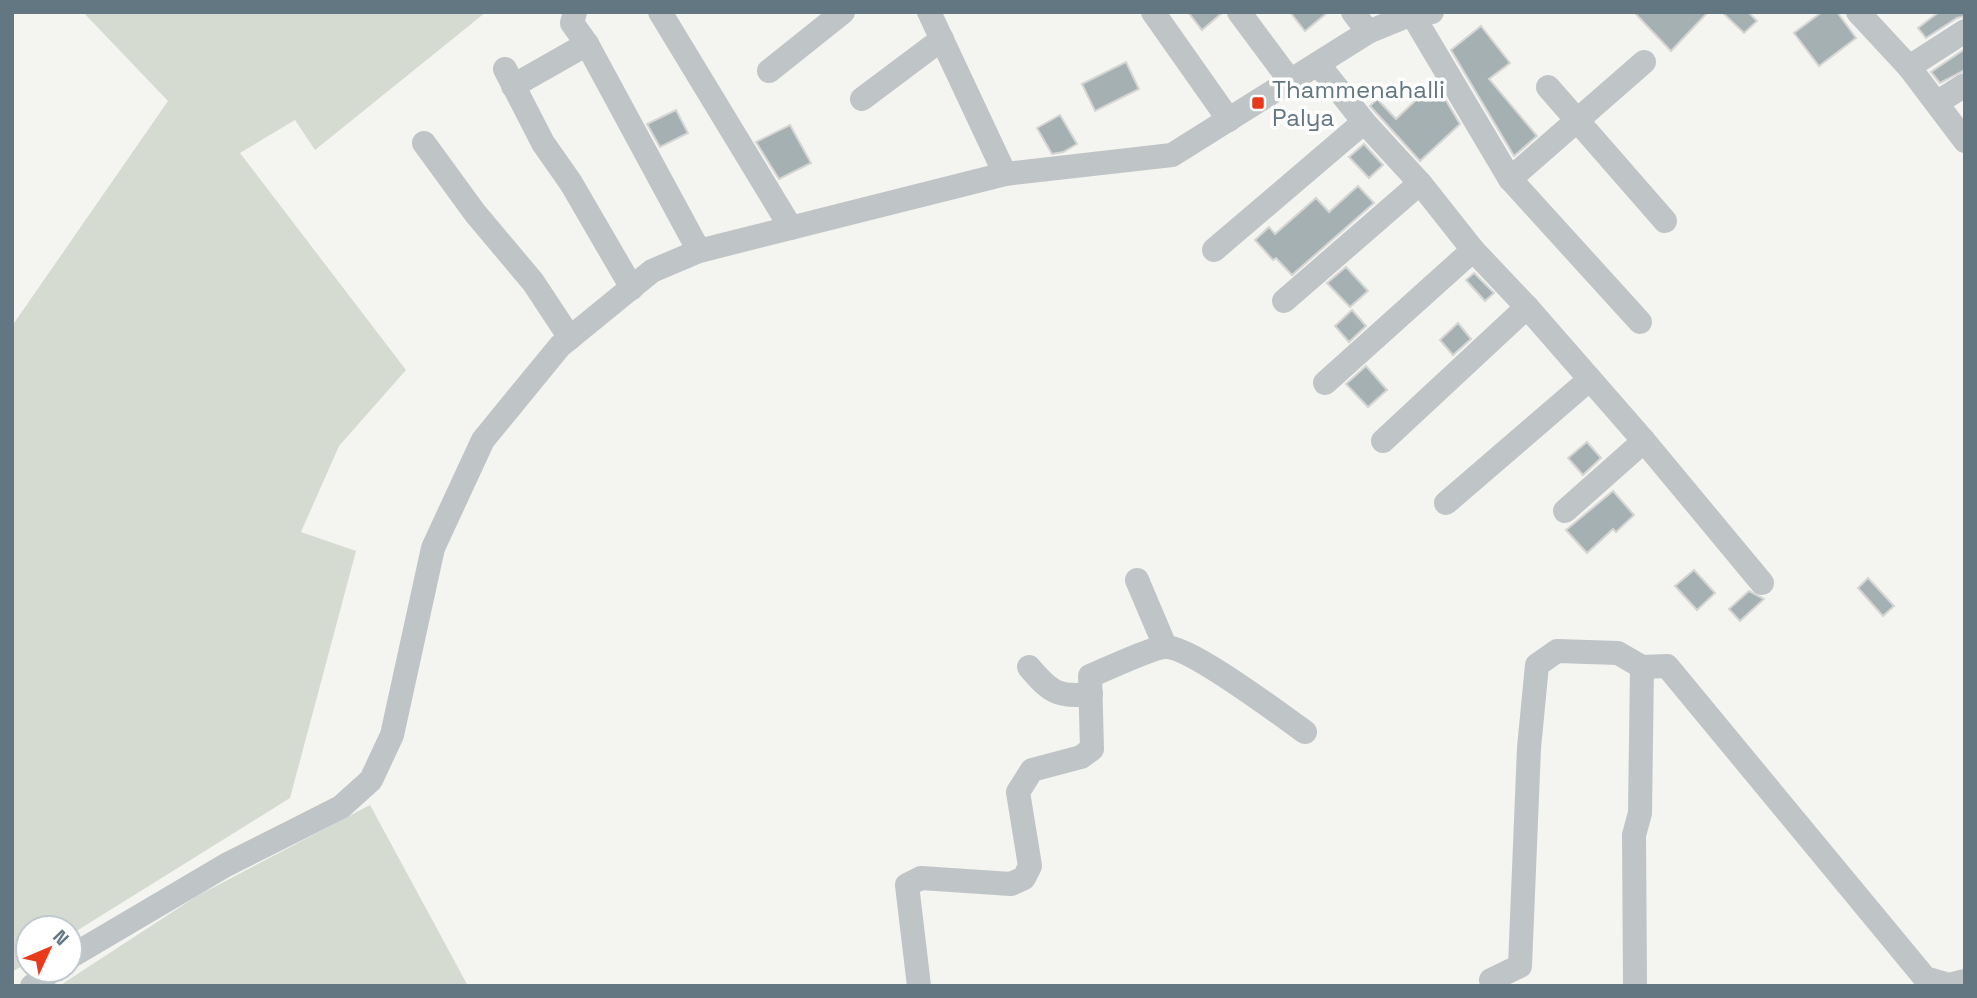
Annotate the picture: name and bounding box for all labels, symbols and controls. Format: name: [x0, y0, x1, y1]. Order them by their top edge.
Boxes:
place label: Thammenahalli Palya: [1272, 74, 1445, 133]
marker: Thammenahalli Palya: [1250, 95, 1266, 111]
north arrow: [14, 914, 84, 984]
text: N: [47, 924, 74, 951]

